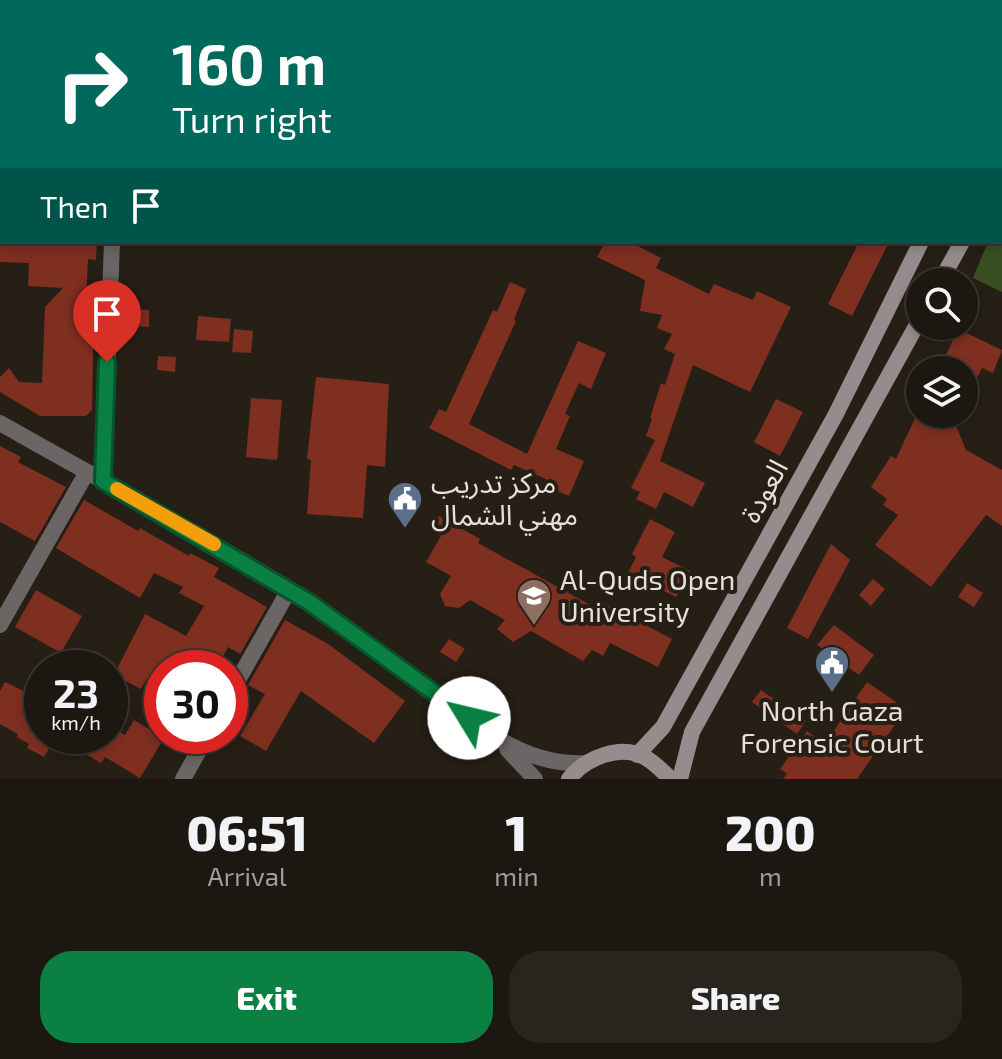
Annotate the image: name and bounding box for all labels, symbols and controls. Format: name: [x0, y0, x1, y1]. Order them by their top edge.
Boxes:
text: 160 m: [172, 29, 326, 96]
icon: right: [40, 32, 144, 136]
text: Turn right: [172, 97, 332, 140]
icon: arrive: [124, 184, 168, 228]
text: Then: [40, 188, 108, 224]
map controls: [906, 268, 978, 428]
button: search: [906, 268, 978, 340]
pin: [73, 280, 141, 362]
icon: arrive: [85, 292, 129, 336]
button: layers: [906, 356, 978, 428]
street label: العودة: [732, 453, 795, 528]
place label: مركز تدريب مهني الشمال: [431, 465, 578, 536]
public building icon: مركز تدريب مهني الشمال: [386, 480, 424, 530]
place label: Al-Quds Open University: [560, 562, 735, 628]
school or university icon: Al-Quds Open University: [515, 577, 553, 627]
public building icon: North Gaza Forensic Court: [813, 644, 851, 694]
speed limit sign: 30: [144, 650, 248, 754]
text: 23: [53, 668, 99, 716]
position arrow: [427, 676, 511, 760]
place label: North Gaza Forensic Court: [740, 693, 924, 759]
text: km/h: [51, 710, 101, 734]
text: 06:51: [187, 803, 308, 861]
text: 1: [506, 803, 527, 861]
text: 200: [725, 803, 815, 861]
text: Arrival: [208, 860, 287, 891]
text: min: [494, 860, 539, 891]
text: m: [759, 860, 782, 891]
button: Exit: [40, 951, 493, 1043]
button: Share: [509, 951, 962, 1043]

